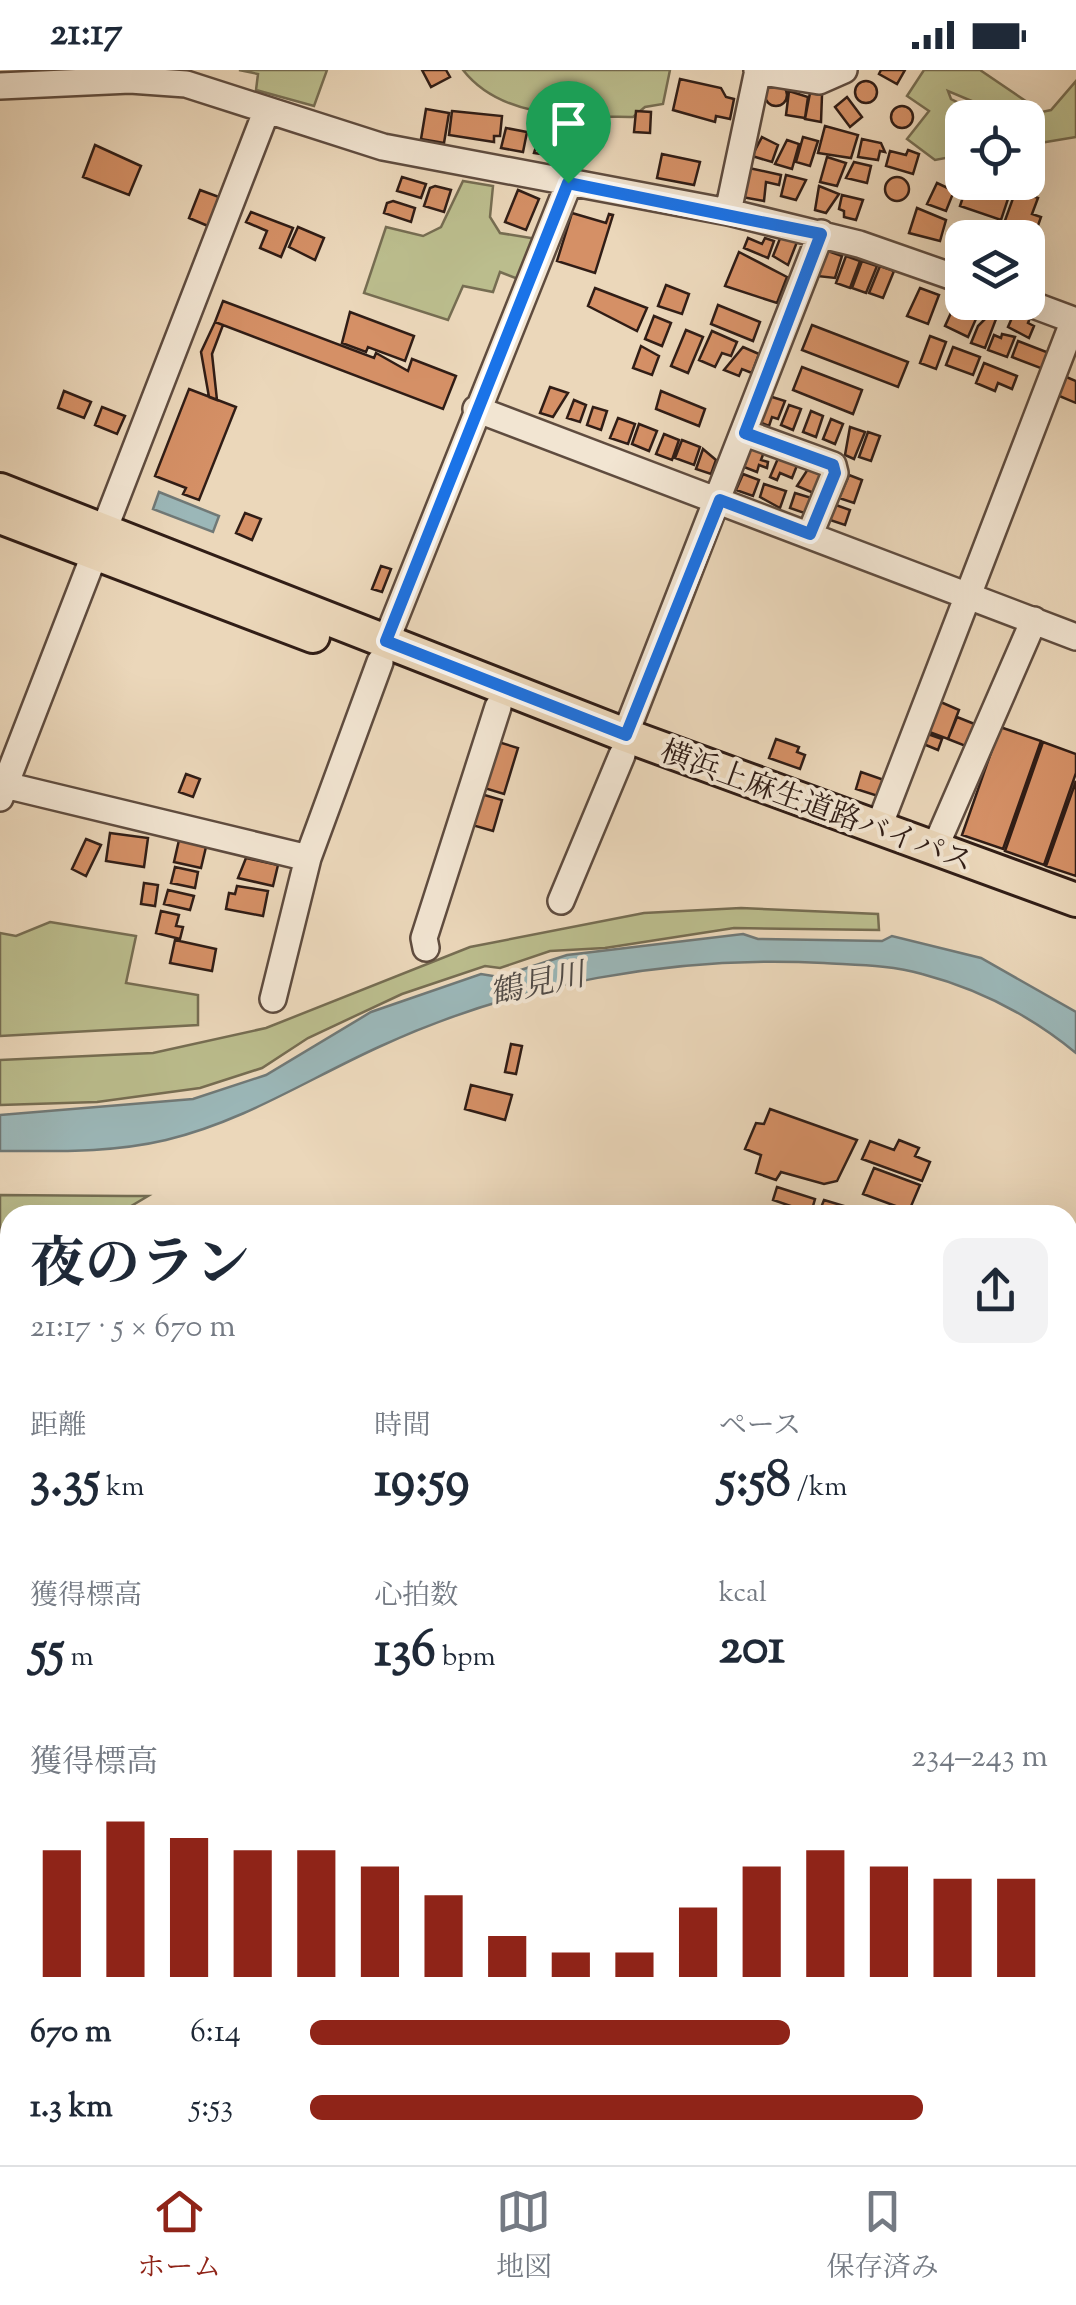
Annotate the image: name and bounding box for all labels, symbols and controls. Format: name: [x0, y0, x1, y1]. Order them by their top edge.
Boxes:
text: 21:17: [50, 8, 123, 62]
pin: [526, 81, 611, 184]
icon: arrive: [541, 96, 596, 151]
map controls: [945, 100, 1045, 320]
button: locate: [945, 100, 1045, 200]
button: layers: [945, 220, 1045, 320]
street label: 横浜上麻生道路バイパス: [654, 732, 978, 885]
water label: 鶴見川: [486, 953, 592, 1018]
text: 夜のラン: [30, 1228, 250, 1307]
button: share: [943, 1238, 1048, 1343]
text: 21:17 · 5 × 670 m: [30, 1305, 236, 1351]
text: 距離: [30, 1407, 86, 1447]
text: 時間: [374, 1407, 430, 1447]
text: ペース: [719, 1407, 801, 1447]
text: 3.35: [30, 1447, 100, 1519]
text: 19:59: [374, 1447, 470, 1519]
text: 5:58: [719, 1447, 791, 1519]
text: km: [100, 1468, 145, 1508]
text: /km: [791, 1468, 847, 1508]
text: kcal: [719, 1574, 767, 1614]
text: 獲得標高: [30, 1577, 142, 1617]
text: 心拍数: [374, 1577, 458, 1617]
text: 201: [719, 1614, 785, 1686]
text: 55: [30, 1617, 65, 1689]
text: 136: [374, 1617, 436, 1689]
text: m: [65, 1638, 94, 1678]
text: bpm: [436, 1638, 496, 1678]
text: 234–243 m: [911, 1735, 1048, 1781]
text: 獲得標高: [30, 1741, 158, 1787]
text: 670 m: [30, 2010, 112, 2056]
text: 6:14: [190, 2010, 241, 2056]
text: 1.3 km: [30, 2085, 113, 2131]
text: 5:53: [190, 2085, 233, 2131]
tab: ホーム: [137, 2184, 221, 2289]
tab: 地図: [496, 2184, 552, 2289]
tab: 保存済み: [827, 2184, 939, 2289]

